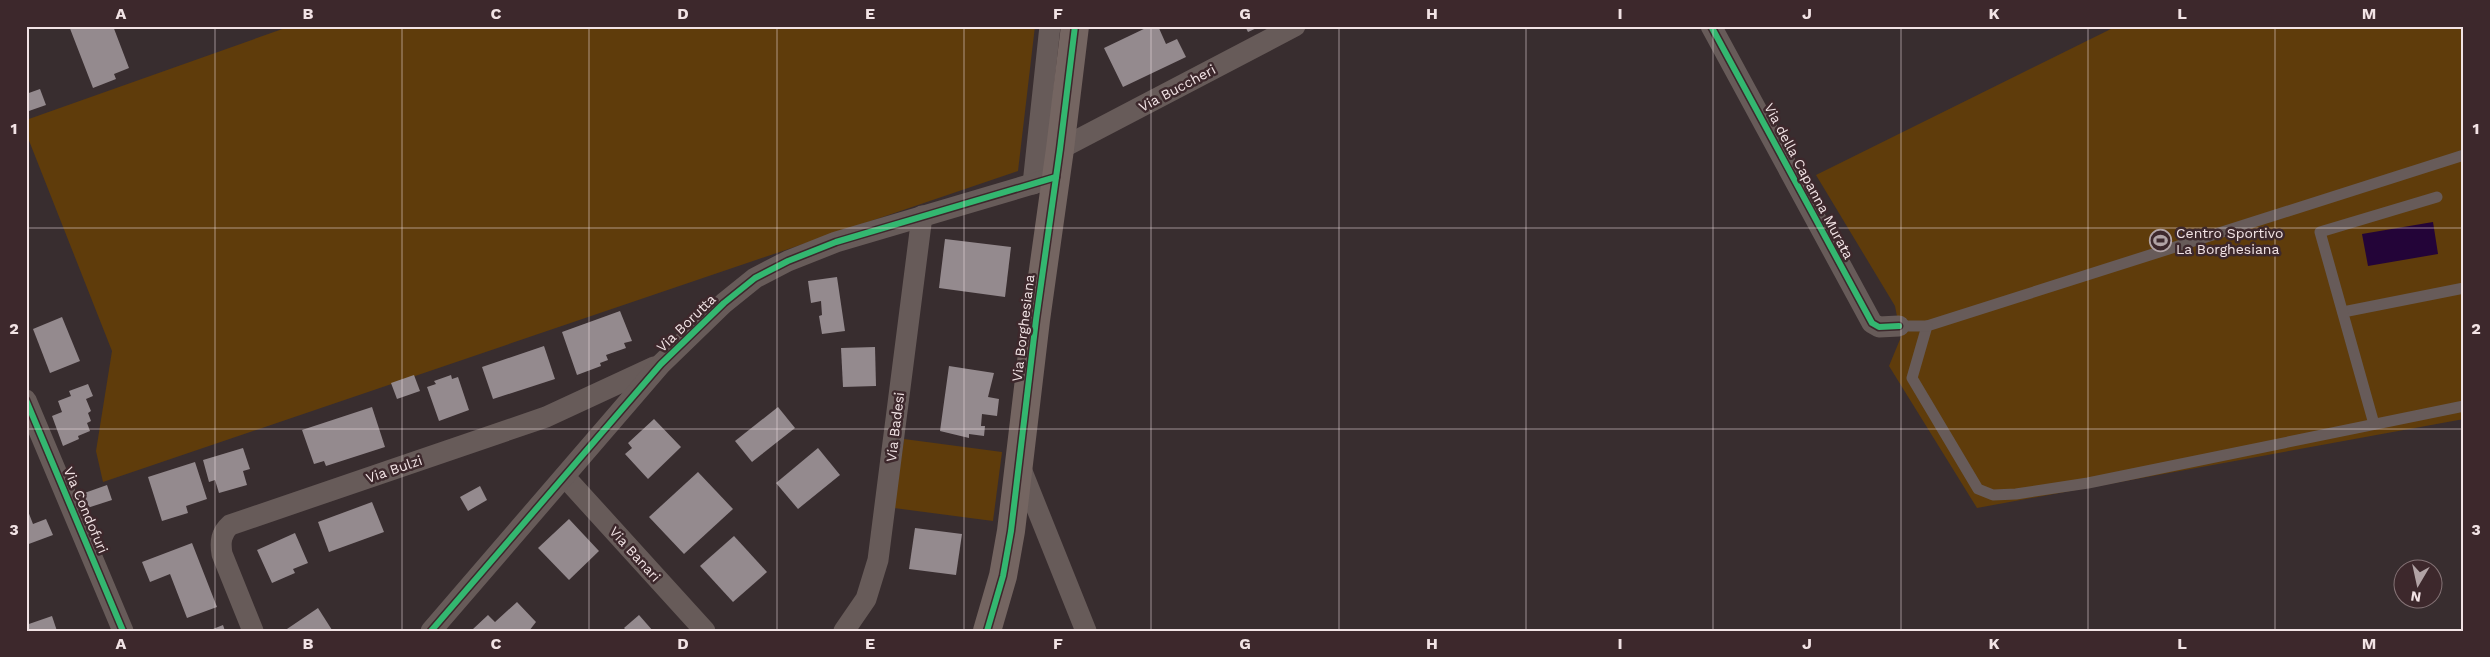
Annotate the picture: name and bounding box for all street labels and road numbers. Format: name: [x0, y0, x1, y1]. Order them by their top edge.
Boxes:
street label: Via Buccheri: [1136, 61, 1218, 115]
street label: Via della Capanna Murata: [1761, 100, 1857, 262]
street label: Via Borghesiana: [1008, 273, 1038, 383]
street label: Via Borutta: [653, 291, 719, 355]
street label: Via Badesi: [883, 391, 907, 463]
street label: Via Bulzi: [364, 452, 424, 486]
street label: Via Condofuri: [61, 464, 111, 556]
street label: Via Banari: [606, 523, 664, 585]

